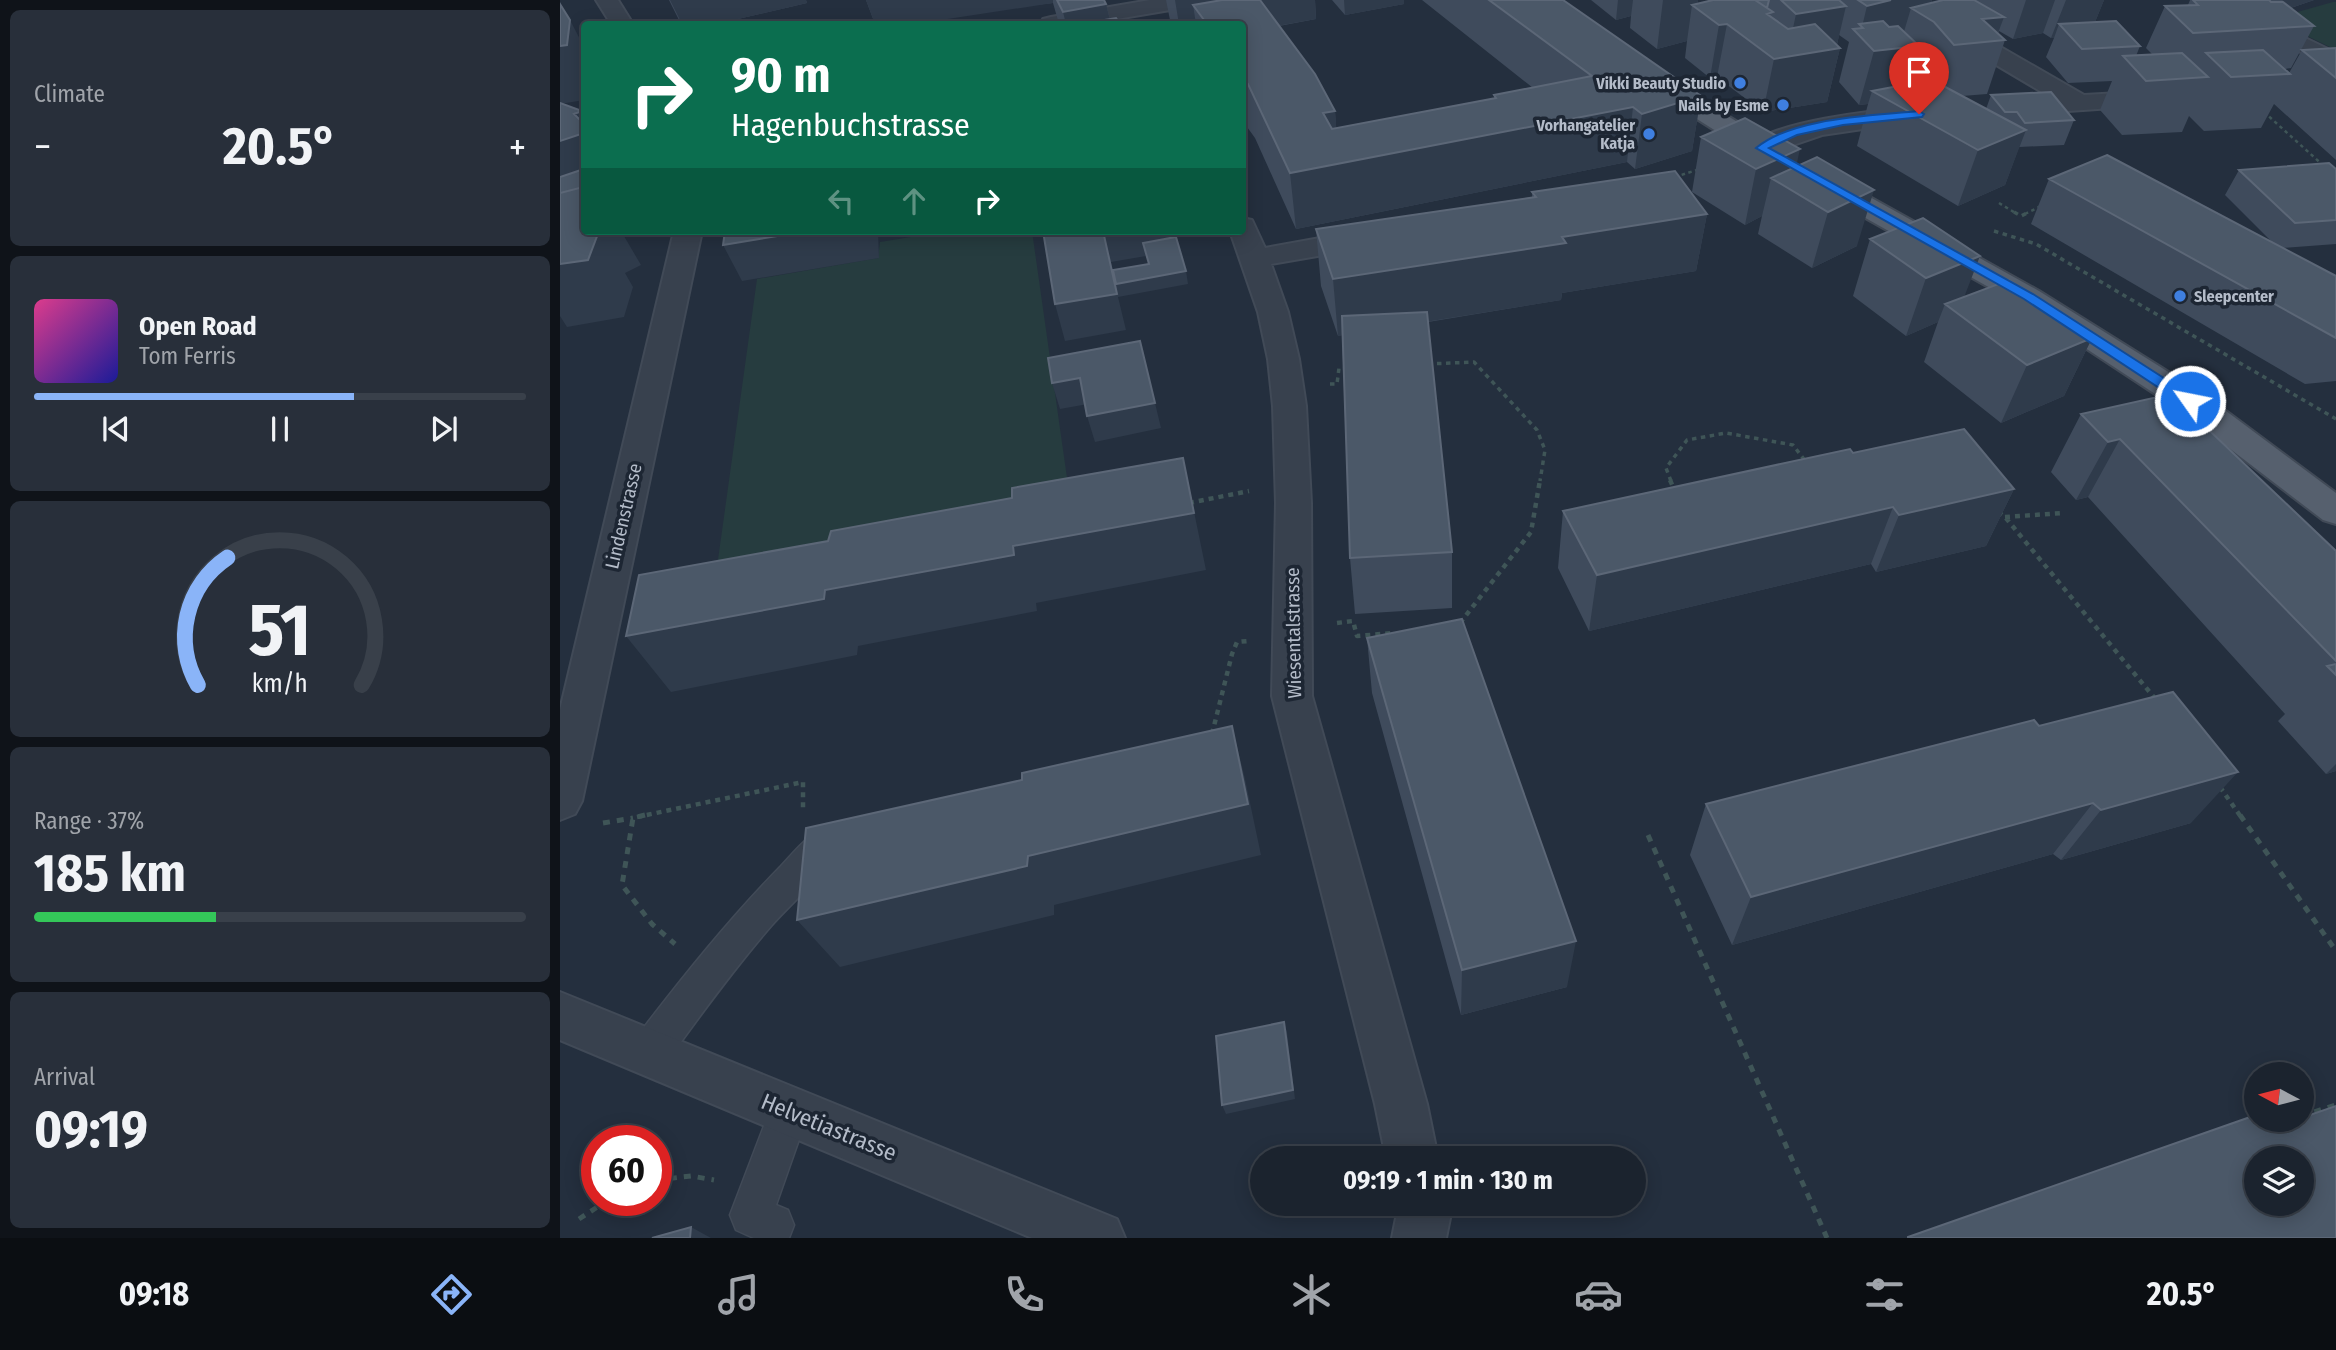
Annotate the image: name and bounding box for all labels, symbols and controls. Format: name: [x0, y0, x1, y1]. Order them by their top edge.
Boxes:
pin: [1889, 42, 1949, 114]
text: 90 m: [731, 46, 831, 105]
icon: right: [616, 49, 707, 140]
icon: arrive: [1900, 53, 1938, 91]
place label: Vikki Beauty Studio: [1595, 74, 1726, 93]
marker: Vikki Beauty Studio: [1732, 75, 1748, 91]
text: Climate: [34, 80, 105, 108]
place label: Nails by Esme: [1678, 96, 1769, 115]
marker: Nails by Esme: [1775, 97, 1791, 113]
text: Hagenbuchstrasse: [731, 106, 970, 144]
text: 20.5°: [223, 115, 337, 178]
place label: Vorhangatelier Katja: [1535, 116, 1635, 153]
text: −: [34, 124, 51, 170]
text: +: [509, 124, 526, 170]
marker: Vorhangatelier Katja: [1641, 126, 1657, 142]
icon: left: [822, 182, 860, 220]
icon: ahead: [895, 182, 933, 220]
icon: right: [968, 182, 1006, 220]
place label: Sleepcenter: [2194, 287, 2274, 306]
marker: Sleepcenter: [2172, 288, 2188, 304]
text: Open Road: [139, 311, 257, 342]
text: Tom Ferris: [139, 342, 236, 370]
position arrow: [2153, 364, 2227, 438]
icon: previous: [97, 410, 135, 448]
icon: pause: [261, 410, 299, 448]
icon: next: [425, 410, 463, 448]
street label: Lindenstrasse: [600, 461, 647, 571]
street label: Wiesentalstrasse: [1281, 567, 1306, 699]
text: 51: [249, 587, 311, 674]
text: km/h: [252, 669, 308, 699]
text: Range · 37%: [34, 807, 144, 835]
text: 185 km: [34, 842, 186, 905]
north arrow: [2244, 1062, 2314, 1132]
map controls: [2244, 1062, 2314, 1216]
text: Arrival: [34, 1063, 95, 1091]
street label: Helvetiastrasse: [757, 1087, 901, 1167]
text: 09:19: [34, 1098, 148, 1161]
speed limit sign: 60: [581, 1125, 672, 1216]
button: layers: [2244, 1146, 2314, 1216]
text: 09:19 · 1 min · 130 m: [1343, 1165, 1553, 1196]
icon: directions: [427, 1270, 476, 1319]
icon: music: [714, 1270, 763, 1319]
icon: phone: [1000, 1270, 1049, 1319]
icon: climate: [1287, 1270, 1336, 1319]
icon: car: [1574, 1270, 1623, 1319]
icon: filters: [1860, 1270, 1909, 1319]
text: 09:18: [119, 1275, 189, 1313]
text: 20.5°: [2147, 1275, 2217, 1313]

